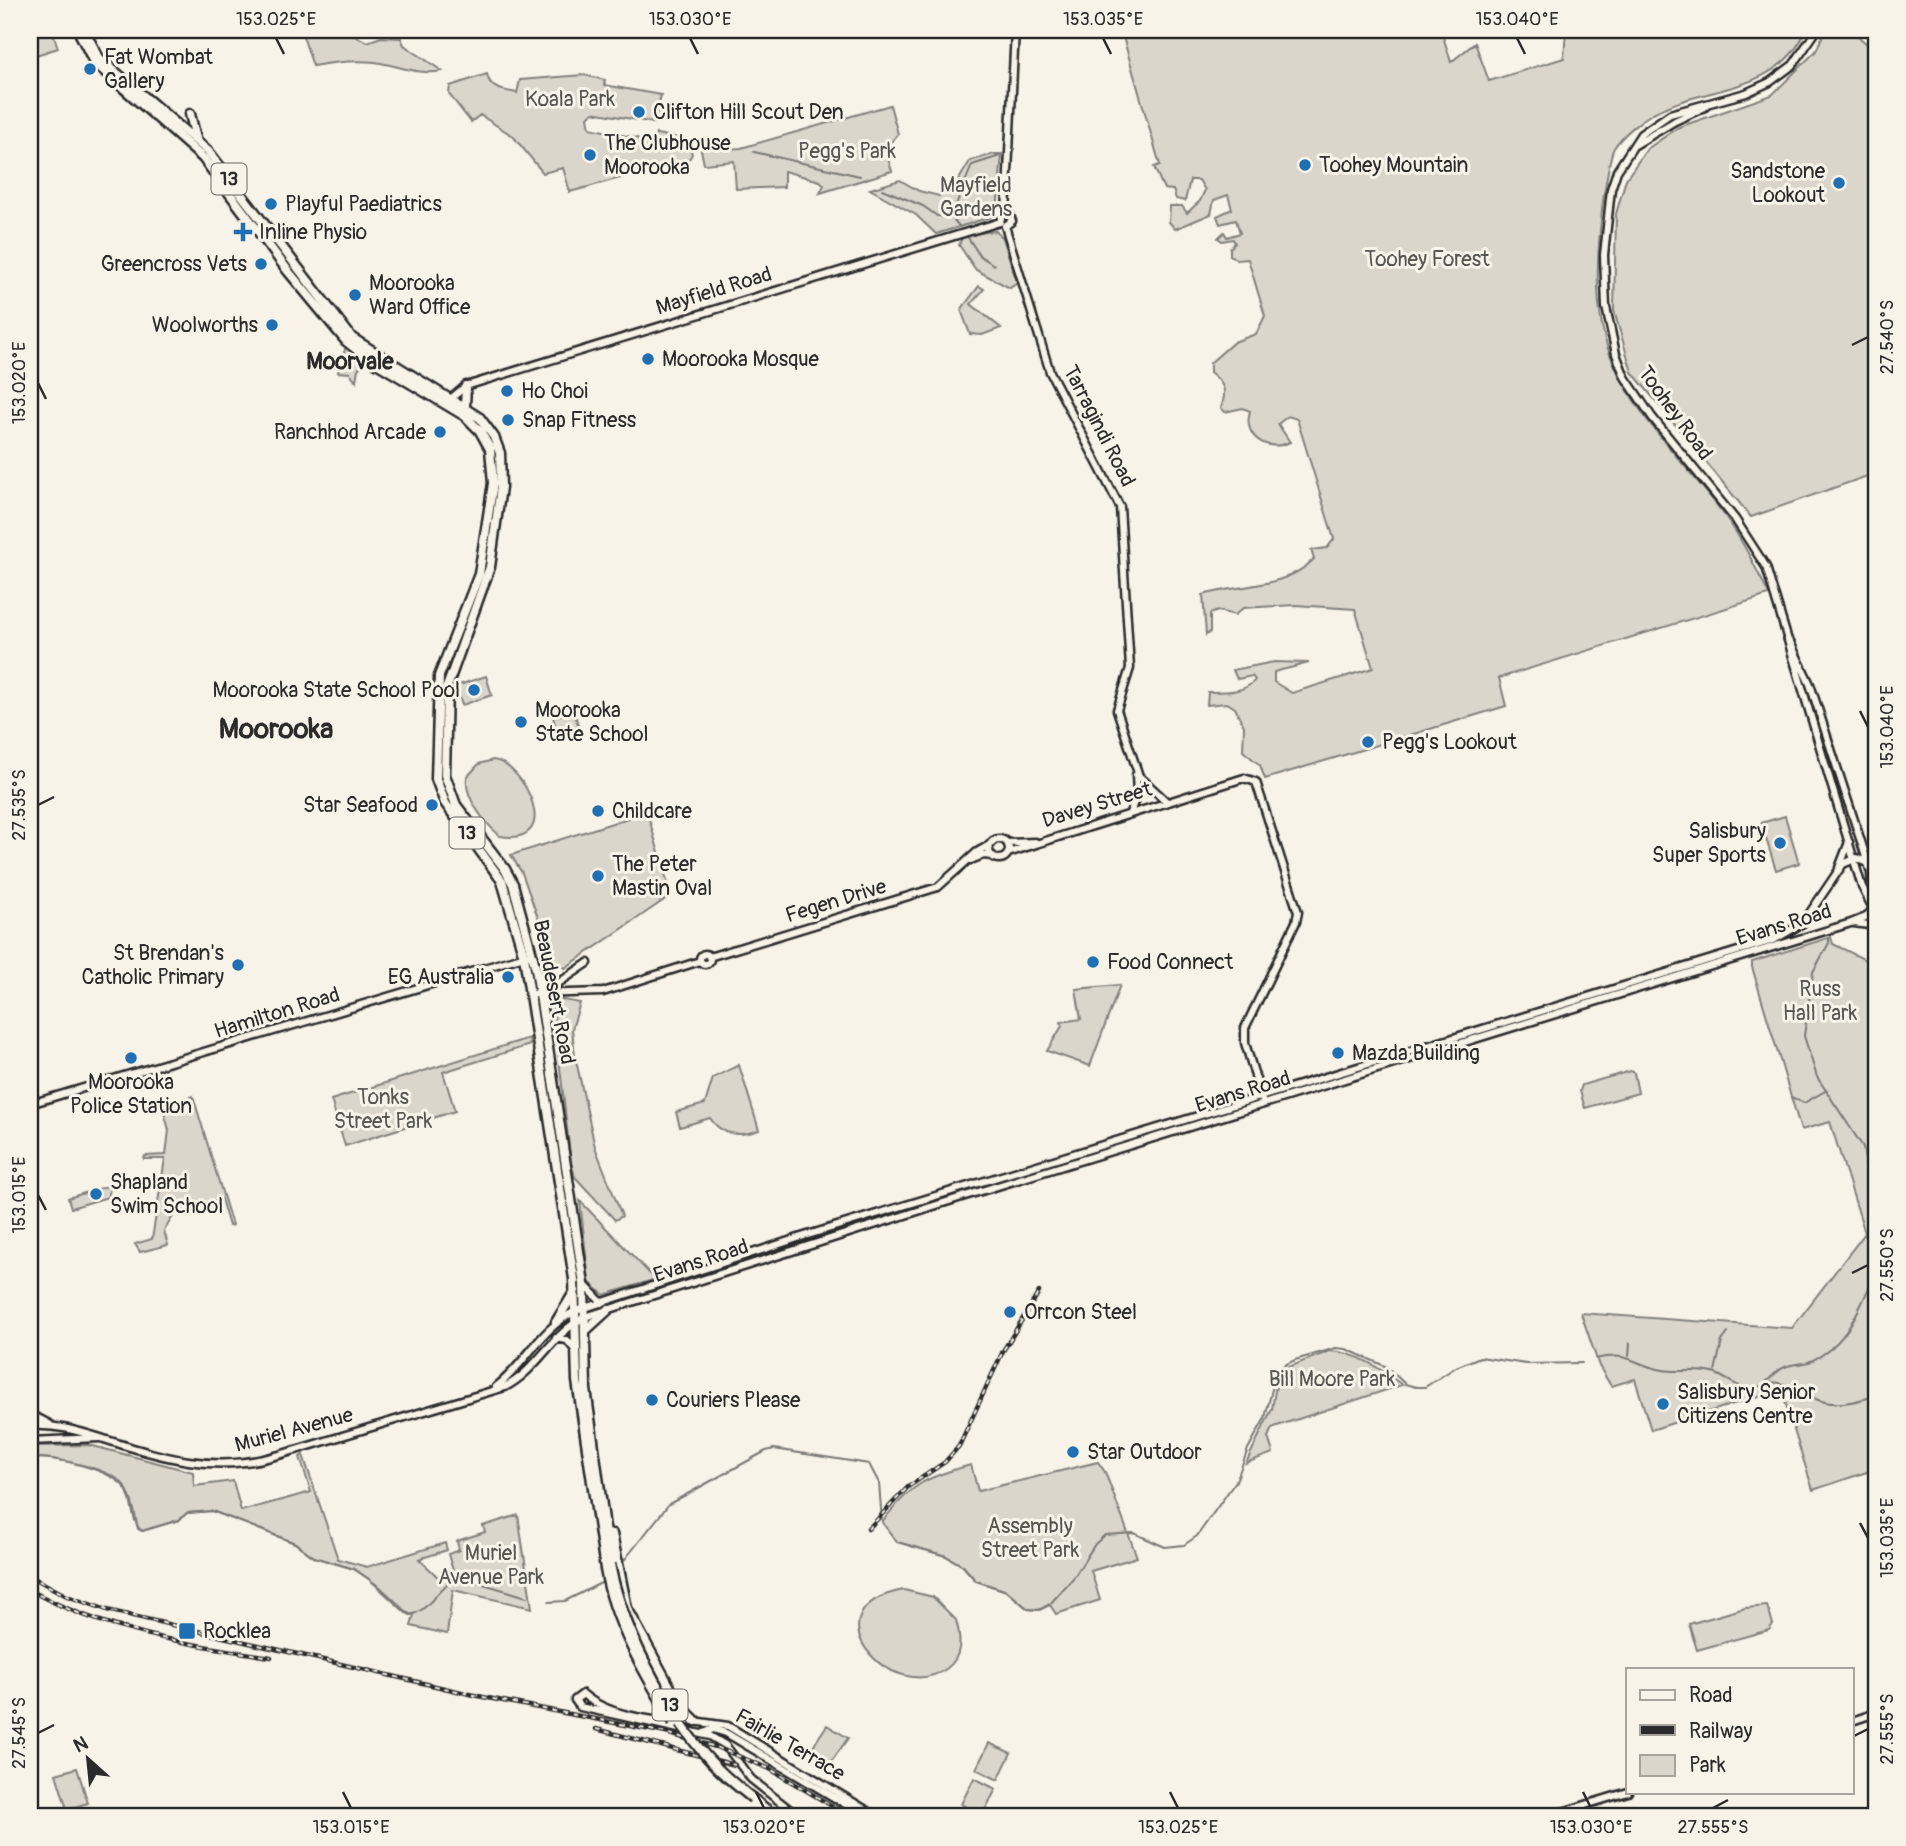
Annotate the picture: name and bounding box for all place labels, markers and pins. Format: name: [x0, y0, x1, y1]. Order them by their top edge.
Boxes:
place label: Fat Wombat Gallery: [104, 44, 213, 95]
marker: Fat Wombat Gallery: [82, 61, 98, 77]
place label: Clifton Hill Scout Den: [653, 99, 844, 126]
marker: Clifton Hill Scout Den: [631, 104, 647, 120]
place label: The Clubhouse Moorooka: [604, 130, 731, 181]
marker: The Clubhouse Moorooka: [582, 147, 598, 163]
place label: Toohey Mountain: [1319, 152, 1468, 179]
marker: Toohey Mountain: [1297, 157, 1313, 173]
place label: Sandstone Lookout: [1730, 158, 1826, 209]
marker: Sandstone Lookout: [1831, 175, 1847, 191]
place label: Playful Paediatrics: [285, 191, 443, 218]
marker: Playful Paediatrics: [263, 196, 279, 212]
place label: Inline Physio: [259, 219, 367, 246]
marker: Inline Physio: [233, 222, 253, 242]
place label: Greencross Vets: [101, 251, 248, 278]
marker: Greencross Vets: [253, 256, 269, 272]
place label: Moorooka Ward Office: [369, 270, 471, 321]
marker: Moorooka Ward Office: [347, 287, 363, 303]
place label: Woolworths: [152, 312, 259, 339]
marker: Woolworths: [264, 317, 280, 333]
place label: Moorooka Mosque: [662, 346, 820, 373]
marker: Moorooka Mosque: [640, 351, 656, 367]
place label: Ho Choi: [521, 378, 588, 405]
marker: Ho Choi: [499, 383, 515, 399]
place label: Snap Fitness: [522, 407, 637, 434]
marker: Snap Fitness: [500, 412, 516, 428]
place label: Ranchhod Arcade: [274, 419, 427, 446]
marker: Ranchhod Arcade: [432, 424, 448, 440]
place label: Moorooka State School Pool: [212, 677, 460, 704]
marker: Moorooka State School Pool: [466, 682, 482, 698]
place label: Moorooka State School: [535, 697, 649, 748]
marker: Moorooka State School: [513, 714, 529, 730]
place label: Pegg's Lookout: [1382, 729, 1517, 756]
marker: Pegg's Lookout: [1360, 734, 1376, 750]
place label: Star Seafood: [303, 792, 418, 819]
marker: Star Seafood: [424, 797, 440, 813]
place label: Childcare: [612, 798, 693, 825]
marker: Childcare: [590, 803, 606, 819]
place label: Salisbury Super Sports: [1652, 818, 1767, 869]
marker: Salisbury Super Sports: [1772, 835, 1788, 851]
place label: The Peter Mastin Oval: [612, 851, 712, 902]
marker: The Peter Mastin Oval: [590, 868, 606, 884]
place label: St Brendan's Catholic Primary: [82, 940, 225, 991]
place label: Food Connect: [1107, 949, 1234, 976]
marker: Food Connect: [1085, 954, 1101, 970]
marker: St Brendan's Catholic Primary: [230, 957, 246, 973]
place label: EG Australia: [388, 964, 494, 991]
marker: EG Australia: [500, 969, 516, 985]
place label: Mazda Building: [1352, 1040, 1480, 1067]
marker: Mazda Building: [1330, 1045, 1346, 1061]
marker: Moorooka Police Station: [123, 1050, 139, 1066]
place label: Moorooka Police Station: [70, 1069, 192, 1120]
place label: Shapland Swim School: [110, 1169, 223, 1220]
marker: Shapland Swim School: [88, 1186, 104, 1202]
place label: Orrcon Steel: [1024, 1299, 1137, 1326]
marker: Orrcon Steel: [1002, 1304, 1018, 1320]
place label: Salisbury Senior Citizens Centre: [1677, 1379, 1816, 1430]
place label: Couriers Please: [666, 1387, 801, 1414]
marker: Couriers Please: [644, 1392, 660, 1408]
marker: Salisbury Senior Citizens Centre: [1655, 1396, 1671, 1412]
place label: Star Outdoor: [1087, 1439, 1202, 1466]
marker: Star Outdoor: [1065, 1444, 1081, 1460]
place label: Rocklea: [203, 1618, 271, 1645]
marker: Rocklea: [177, 1621, 197, 1641]

